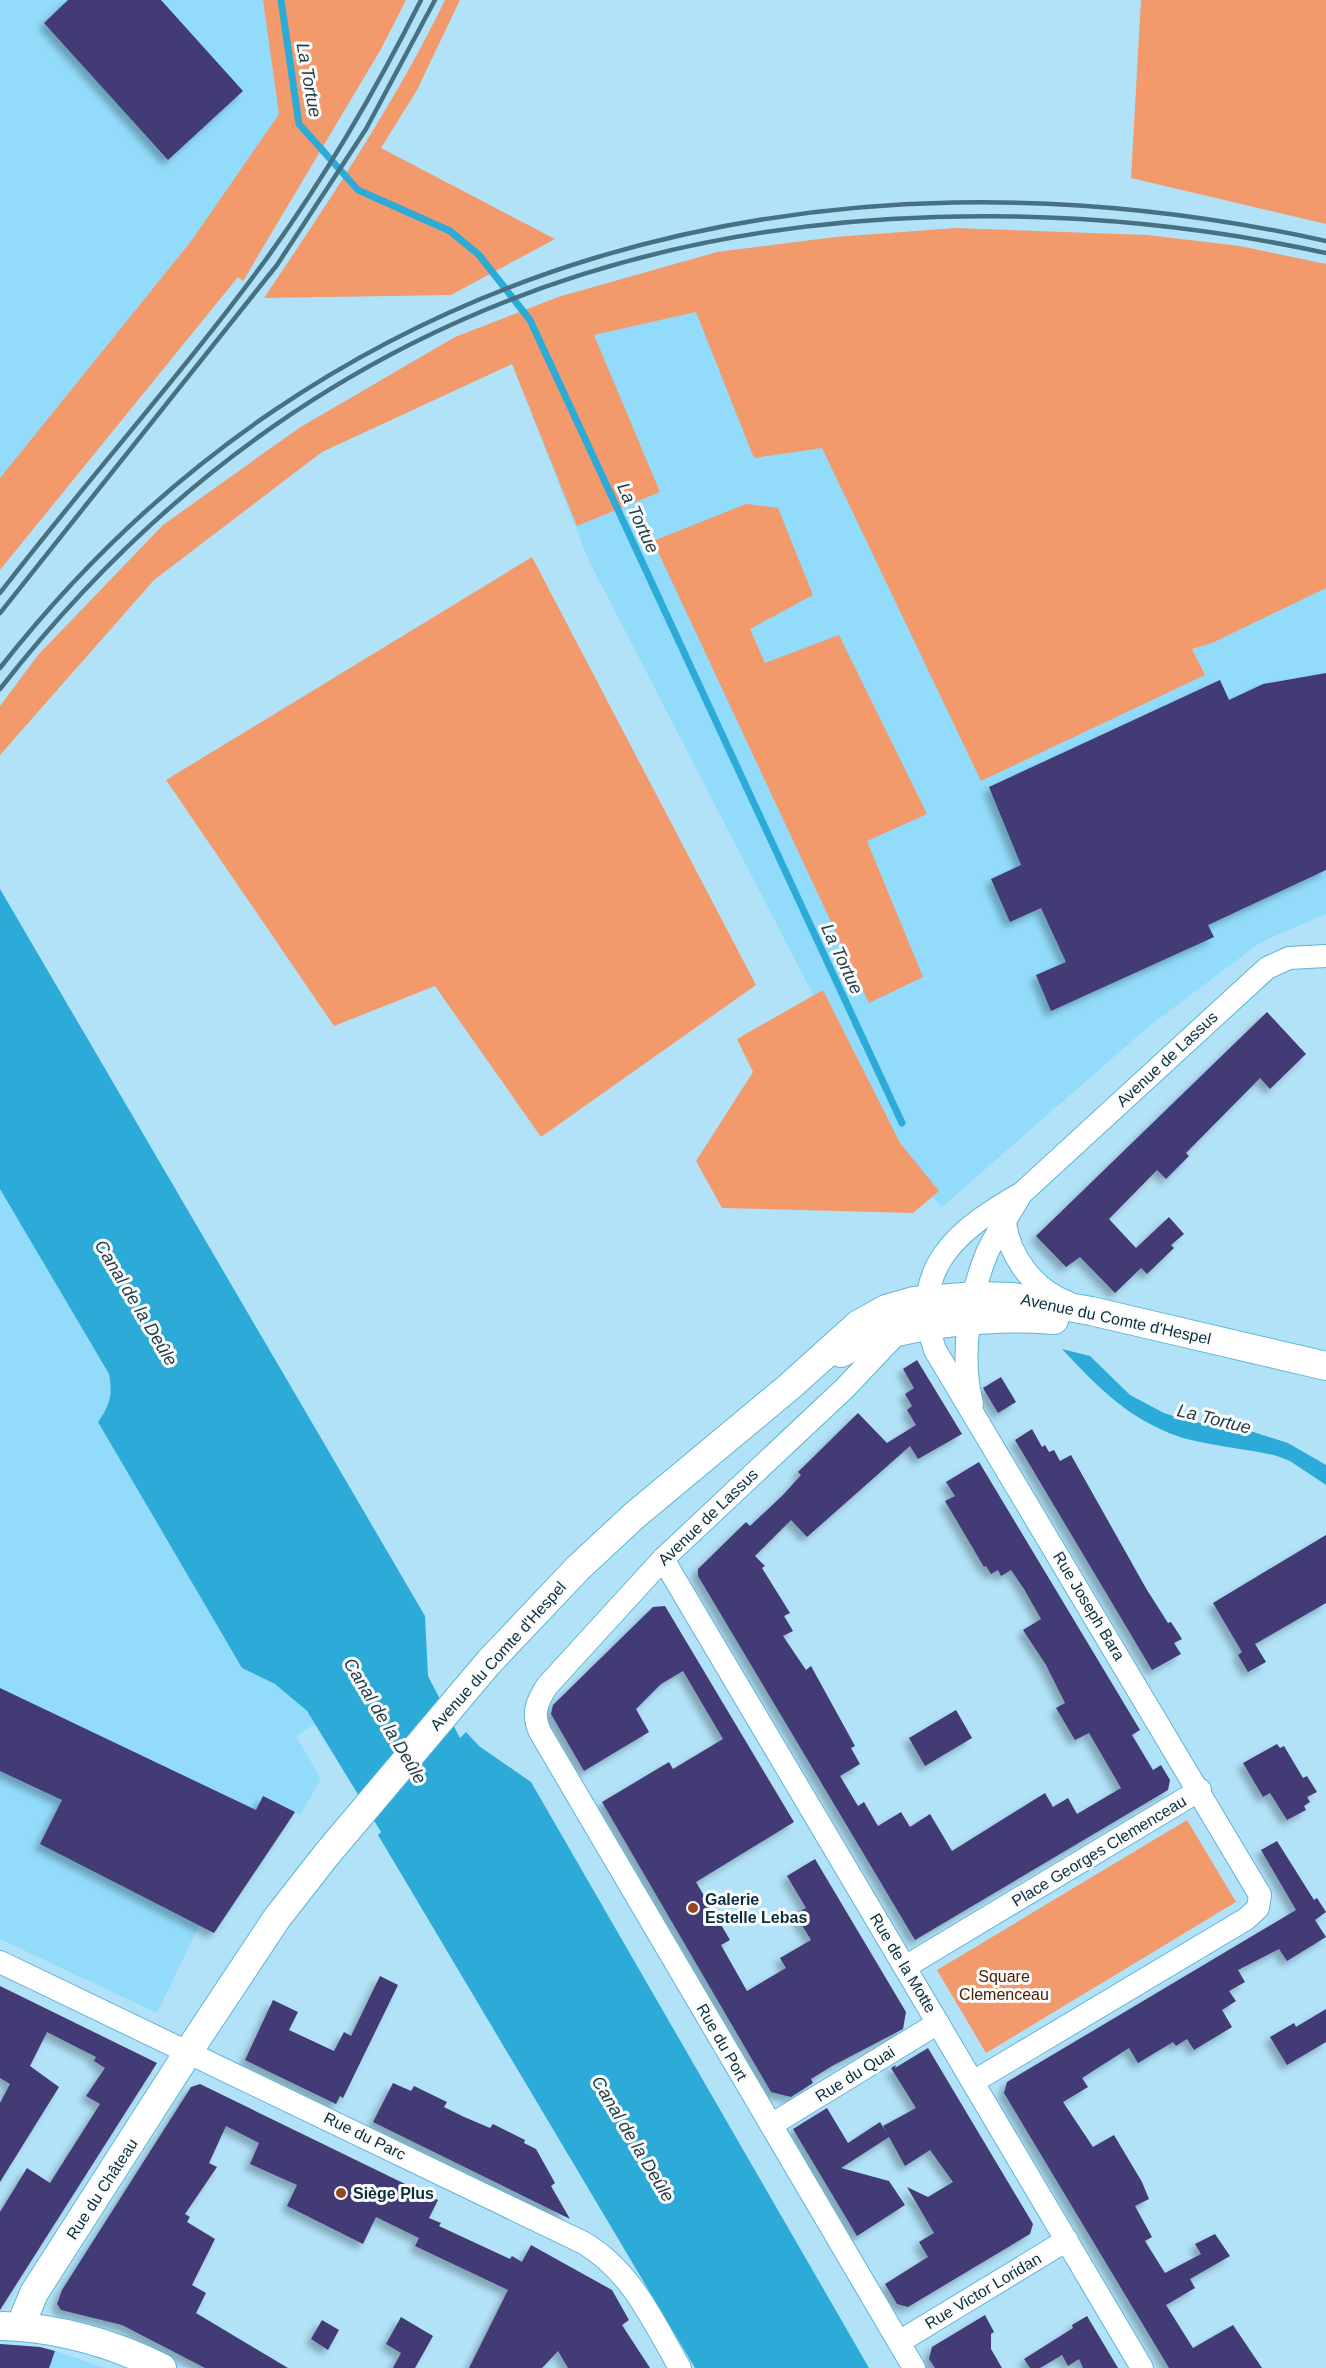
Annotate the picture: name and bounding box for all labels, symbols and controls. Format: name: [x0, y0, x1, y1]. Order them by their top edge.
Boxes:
water label: La Tortue: [293, 41, 325, 119]
water label: La Tortue: [613, 480, 663, 556]
water label: La Tortue: [817, 921, 867, 997]
street label: Avenue de Lassus: [1113, 1008, 1221, 1110]
water label: Canal de la Deûle: [91, 1237, 181, 1369]
street label: Avenue du Comte d'Hespel: [1019, 1291, 1213, 1347]
water label: La Tortue: [1175, 1400, 1253, 1438]
street label: Avenue de Lassus: [655, 1465, 761, 1569]
street label: Rue Joseph Bara: [1050, 1549, 1128, 1663]
street label: Avenue du Comte d'Hespel: [427, 1578, 569, 1734]
water label: Canal de la Deûle: [340, 1655, 430, 1787]
street label: Place Georges Clemenceau: [1009, 1792, 1189, 1910]
place label: Galerie Estelle Lebas: [705, 1891, 807, 1926]
marker: Galerie Estelle Lebas: [686, 1901, 700, 1915]
street label: Rue de la Motte: [867, 1910, 939, 2016]
park label: Square Clemenceau: [959, 1968, 1049, 2003]
street label: Rue du Port: [693, 2001, 751, 2084]
street label: Rue du Quai: [812, 2043, 898, 2105]
water label: Canal de la Deûle: [588, 2073, 678, 2205]
street label: Rue du Parc: [321, 2109, 409, 2163]
street label: Rue du Château: [63, 2136, 141, 2242]
place label: Siège Plus: [353, 2185, 434, 2202]
marker: Siège Plus: [334, 2186, 348, 2200]
street label: Rue Victor Loridan: [922, 2250, 1044, 2332]

